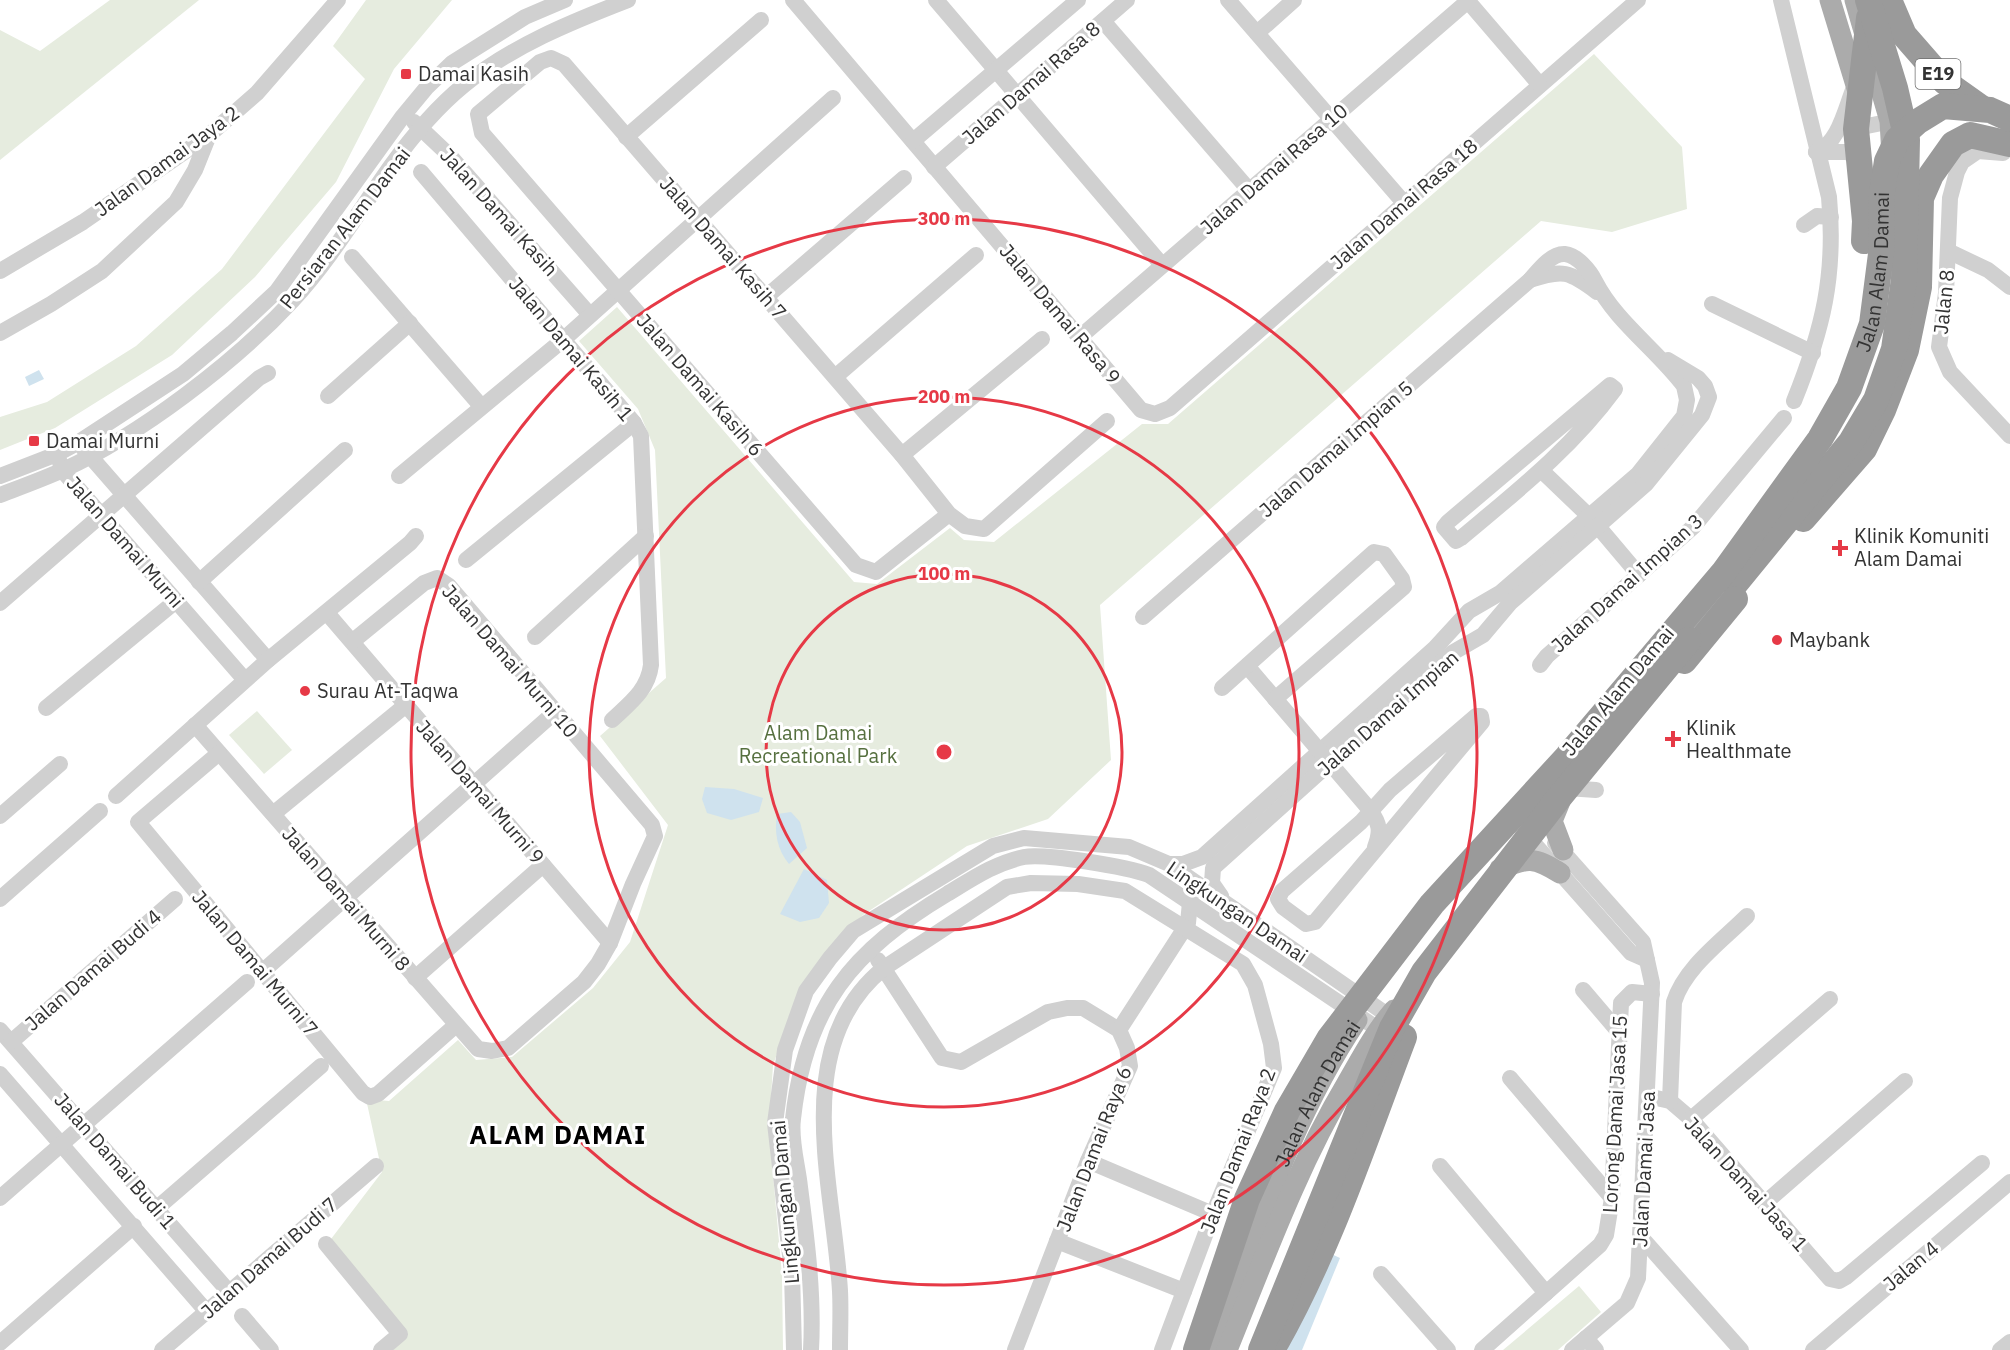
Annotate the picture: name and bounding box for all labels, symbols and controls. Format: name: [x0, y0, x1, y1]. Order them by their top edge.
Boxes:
street label: Jalan Damai Rasa 8: [956, 15, 1106, 150]
road number: E19: [1916, 59, 1960, 89]
place label: Damai Kasih: [418, 60, 529, 87]
marker: Damai Kasih: [399, 67, 413, 81]
street label: Jalan Damai Rasa 10: [1194, 97, 1353, 240]
street label: Jalan Damai Jaya 2: [89, 99, 245, 222]
street label: Jalan Damai Rasa 18: [1324, 132, 1483, 275]
street label: Persiaran Alam Damai: [273, 141, 416, 314]
street label: Jalan Damai Kasih: [434, 142, 564, 282]
street label: Jalan Damai Kasih 7: [654, 171, 793, 325]
street label: Jalan Alam Damai: [1849, 192, 1895, 356]
text: 300 m: [918, 207, 970, 230]
street label: Jalan Damai Rasa 9: [994, 238, 1127, 390]
street label: Jalan 8: [1927, 268, 1960, 336]
street label: Jalan Damai Kasih 1: [503, 271, 640, 427]
street label: Jalan Damai Kasih 6: [631, 308, 770, 462]
street label: Jalan Damai Impian 5: [1253, 374, 1418, 523]
text: 200 m: [918, 385, 970, 408]
place label: Damai Murni: [46, 427, 159, 454]
marker: Damai Murni: [27, 434, 41, 448]
street label: Jalan Damai Murni: [61, 470, 190, 613]
street label: Jalan Damai Impian 3: [1545, 507, 1708, 658]
place label: Klinik Komuniti Alam Damai: [1854, 522, 1989, 572]
marker: Klinik Komuniti Alam Damai: [1831, 539, 1849, 557]
text: 100 m: [918, 562, 970, 585]
street label: Jalan Damai Murni 10: [436, 578, 585, 743]
street label: Jalan Alam Damai: [1555, 620, 1680, 761]
place label: Maybank: [1789, 626, 1870, 653]
marker: Maybank: [1770, 633, 1784, 647]
street label: Jalan Damai Impian: [1311, 644, 1464, 782]
place label: Surau At-Taqwa: [317, 677, 459, 704]
marker: Surau At-Taqwa: [298, 684, 312, 698]
street label: Jalan Damai Murni 9: [410, 714, 551, 870]
place label: Klinik Healthmate: [1686, 714, 1792, 764]
park label: Alam Damai Recreational Park: [739, 719, 898, 769]
marker: Klinik Healthmate: [1664, 730, 1682, 748]
centre of rings: [934, 742, 954, 762]
street label: Jalan Damai Murni 8: [276, 821, 417, 977]
street label: Lingkungan Damai: [1162, 854, 1313, 969]
street label: Jalan Damai Murni 7: [186, 884, 325, 1041]
street label: Jalan Damai Budi 4: [19, 903, 167, 1036]
street label: Lorong Damai Jasa 15: [1596, 1014, 1633, 1214]
street label: Jalan Alam Damai: [1268, 1015, 1366, 1171]
street label: Jalan Damai Raya 6: [1050, 1062, 1138, 1236]
street label: Jalan Damai Raya 2: [1194, 1064, 1282, 1238]
street label: Jalan Damai Budi 1: [49, 1087, 182, 1235]
street label: Jalan Damai Jasa: [1626, 1090, 1661, 1248]
street label: Jalan Damai Jasa 1: [1678, 1110, 1814, 1257]
district label: ALAM DAMAI: [469, 1117, 647, 1151]
street label: Lingkungan Damai: [764, 1119, 805, 1285]
street label: Jalan Damai Budi 7: [195, 1191, 343, 1324]
street label: Jalan 4: [1877, 1234, 1944, 1297]

